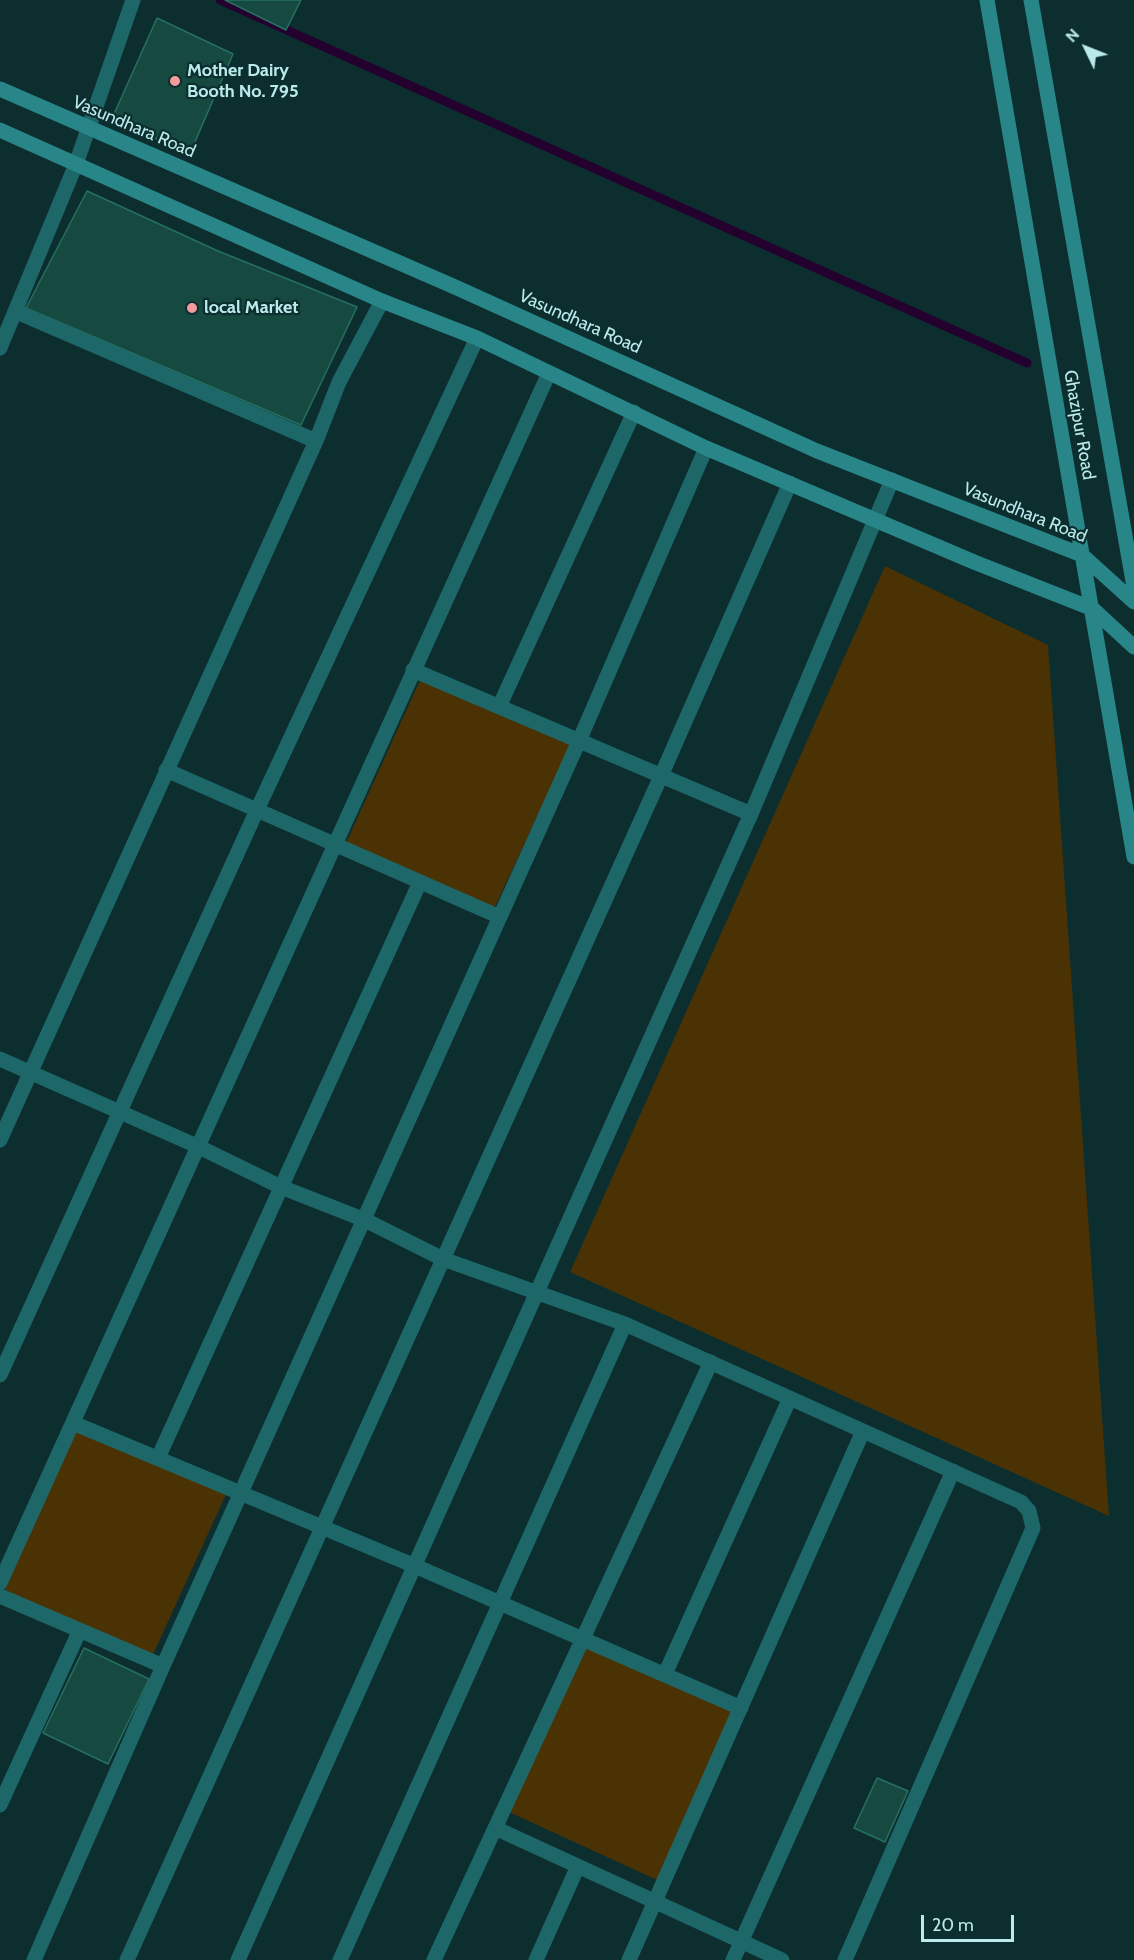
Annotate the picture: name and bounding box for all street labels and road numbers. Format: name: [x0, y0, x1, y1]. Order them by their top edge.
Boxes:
street label: Vasundhara Road: [69, 91, 199, 163]
street label: Vasundhara Road: [516, 285, 644, 359]
street label: Ghazipur Road: [1059, 369, 1099, 481]
street label: Vasundhara Road: [960, 478, 1090, 548]

